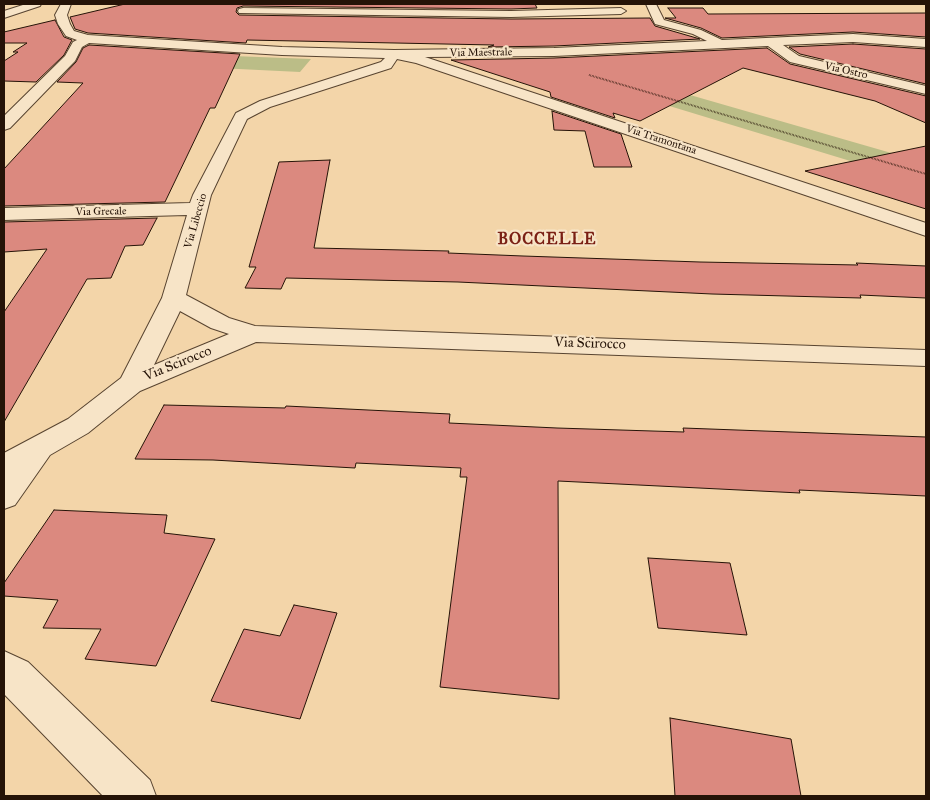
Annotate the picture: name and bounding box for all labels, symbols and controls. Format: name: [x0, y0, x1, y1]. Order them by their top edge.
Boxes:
street label: Via Maestrale: [450, 46, 512, 60]
street label: Via Ostro: [823, 60, 869, 82]
street label: Via Tramontana: [624, 122, 698, 158]
street label: Via Libeccio: [182, 192, 210, 250]
street label: Via Grecale: [75, 205, 127, 219]
district label: BOCCELLE: [496, 230, 598, 250]
street label: Via Scirocco: [554, 334, 626, 354]
street label: Via Scirocco: [142, 343, 214, 385]

